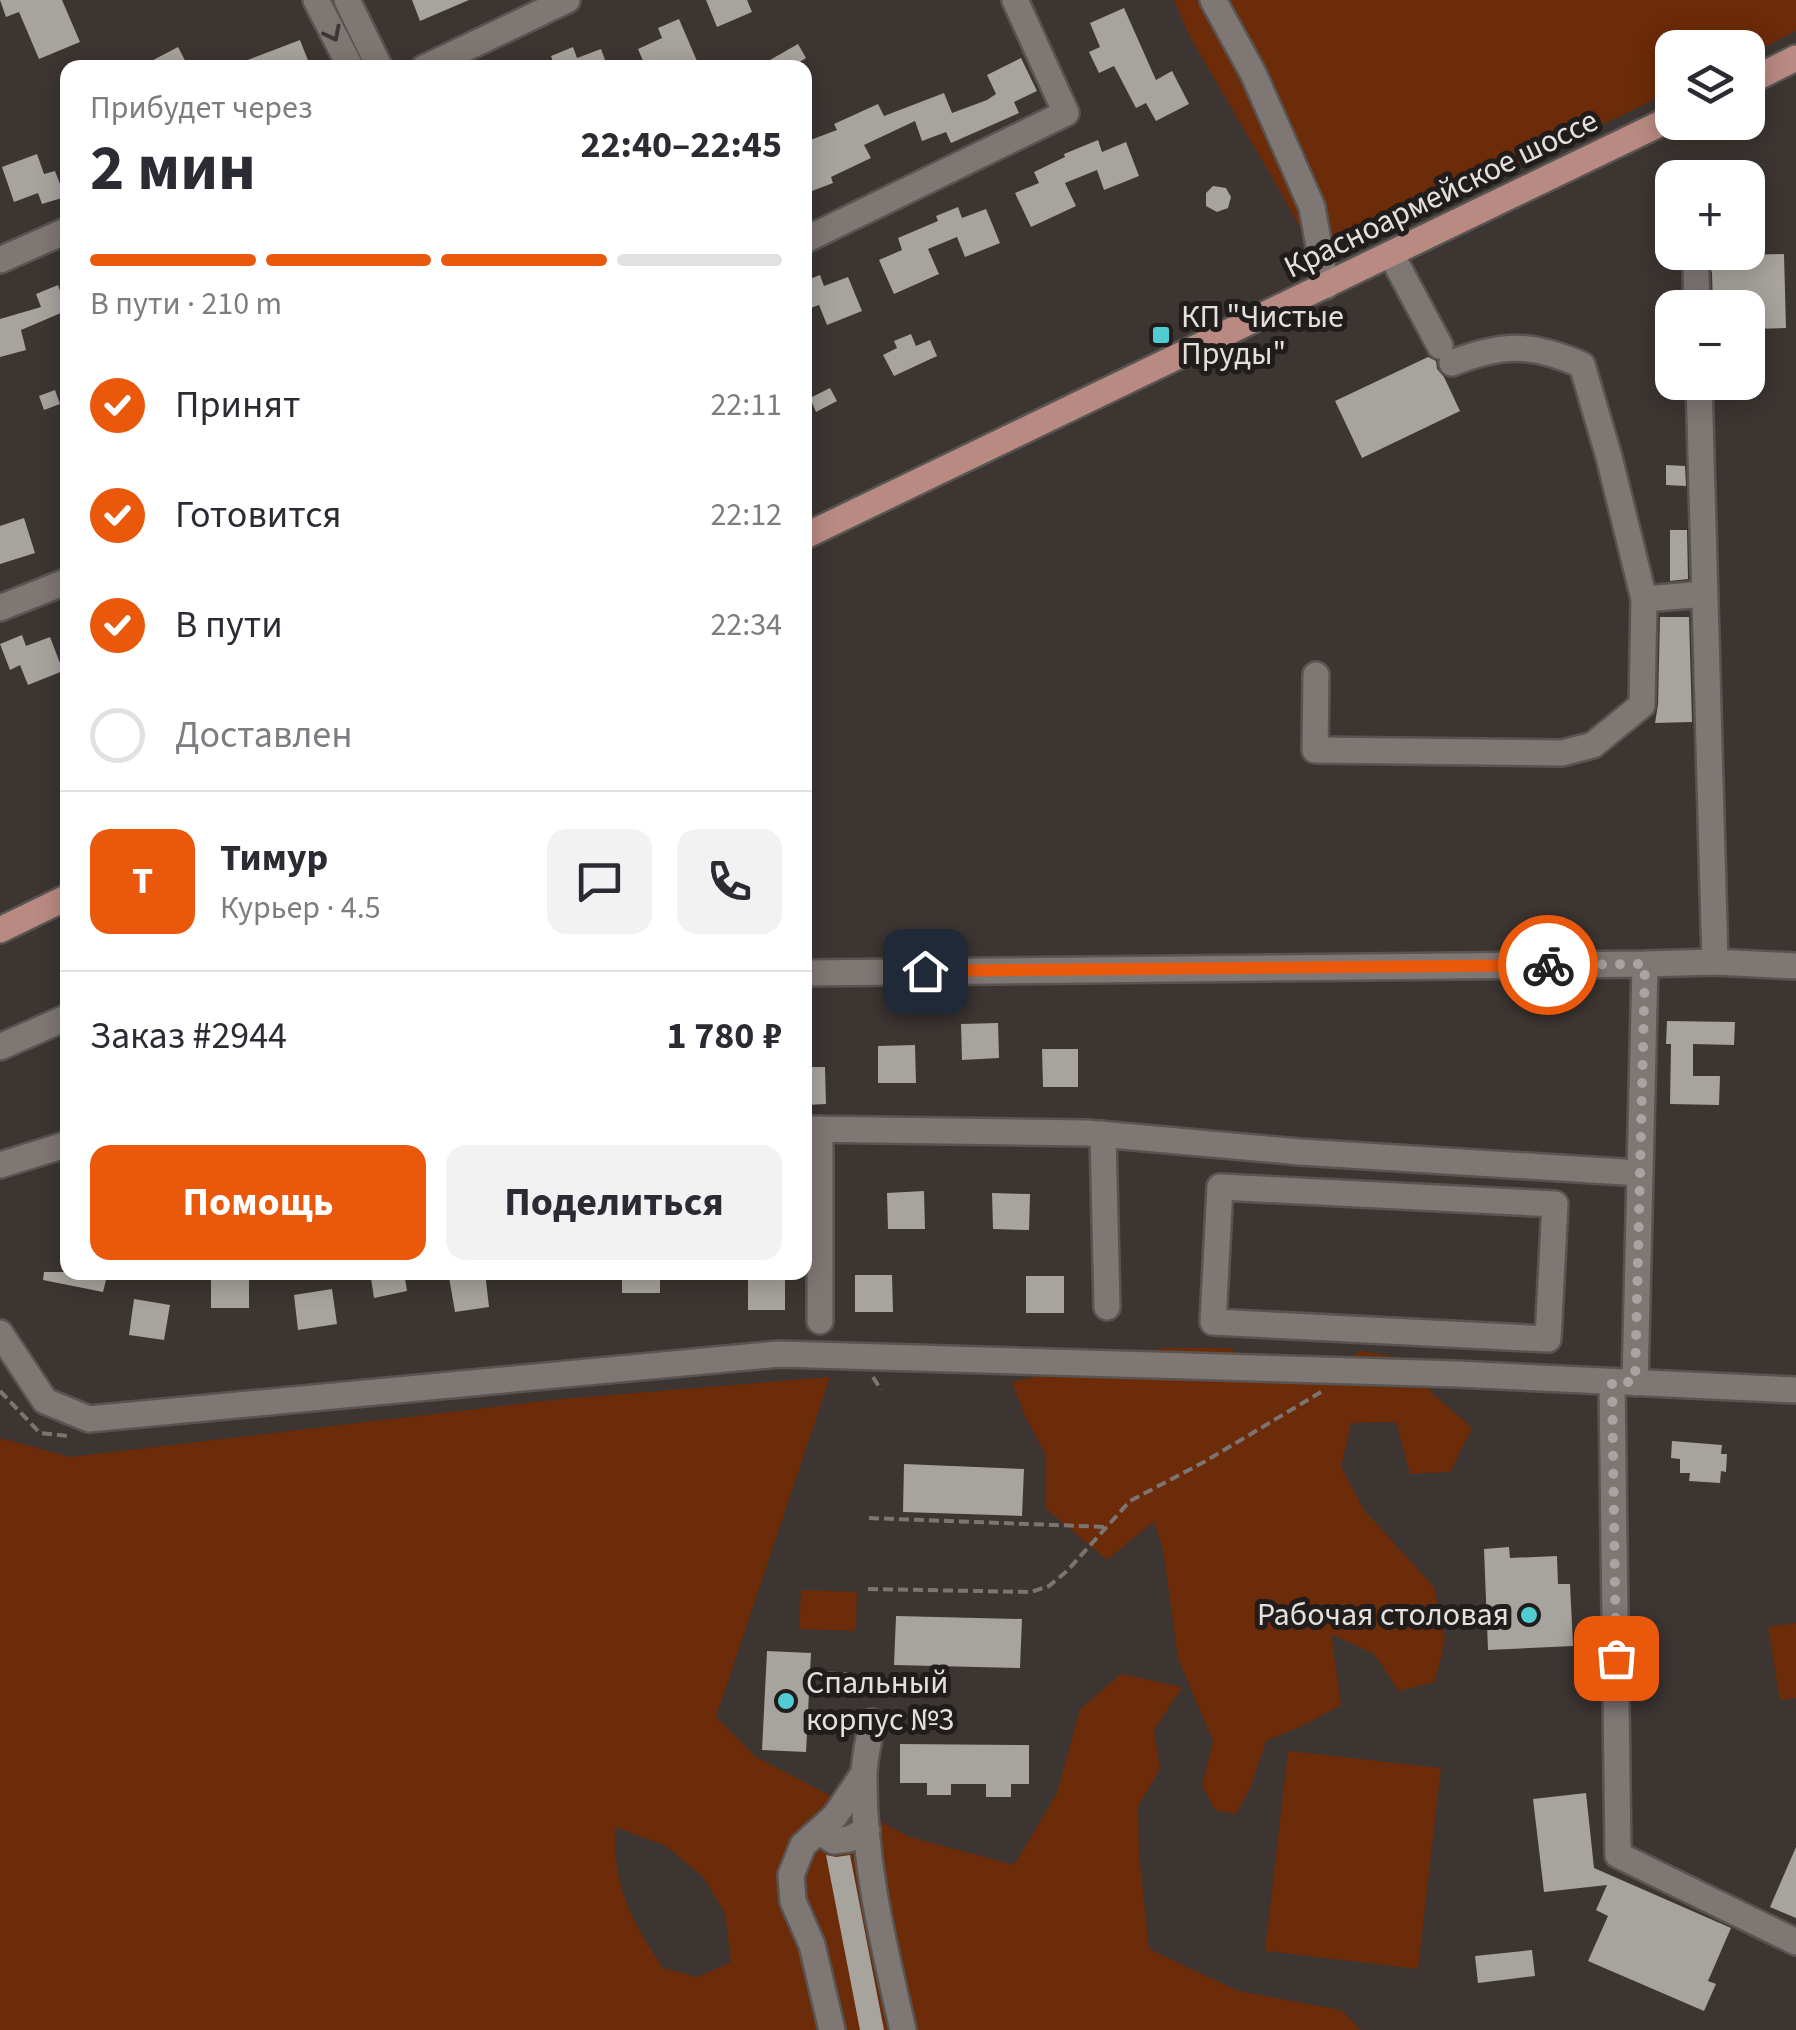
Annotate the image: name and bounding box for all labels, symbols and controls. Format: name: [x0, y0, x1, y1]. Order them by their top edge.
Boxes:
one-way arrow: [321, 23, 340, 41]
map controls: [1655, 30, 1765, 400]
button: layers: [1655, 30, 1765, 140]
text: Прибудет через: [90, 85, 313, 131]
street label: Красноармейское шоссе: [1276, 98, 1606, 290]
text: 22:40–22:45: [580, 118, 782, 172]
text: 2 мин: [90, 122, 256, 215]
button: +: [1655, 160, 1765, 270]
text: В пути · 210 m: [90, 281, 282, 327]
button: −: [1655, 290, 1765, 400]
place label: КП "Чистые Пруды": [1181, 294, 1344, 377]
marker: КП "Чистые Пруды": [1150, 324, 1172, 346]
icon: check: [90, 378, 145, 433]
text: Принят: [175, 378, 300, 432]
text: 22:11: [710, 382, 782, 428]
icon: check: [90, 488, 145, 543]
text: Готовится: [175, 488, 342, 542]
text: 22:12: [710, 492, 782, 538]
icon: check: [90, 598, 145, 653]
text: В пути: [175, 598, 283, 652]
text: 22:34: [710, 602, 782, 648]
text: Доставлен: [175, 708, 353, 762]
button: chat: [547, 829, 652, 934]
button: phone: [677, 829, 782, 934]
text: Тимур: [220, 831, 328, 885]
text: Т: [132, 854, 153, 908]
text: Курьер · 4.5: [220, 885, 381, 931]
courier: [1498, 915, 1598, 1015]
pin: [883, 929, 968, 1014]
icon: bike: [1521, 938, 1576, 993]
icon: home: [898, 944, 953, 999]
text: Заказ #2944: [90, 1009, 287, 1063]
text: 1 780 ₽: [666, 1009, 782, 1063]
button: Помощь: [90, 1145, 426, 1260]
button: Поделиться: [446, 1145, 782, 1260]
place label: Рабочая столовая: [1257, 1592, 1509, 1638]
marker: Рабочая столовая: [1518, 1604, 1540, 1626]
pin: [1574, 1616, 1659, 1701]
icon: bag: [1589, 1631, 1644, 1686]
place label: Спальный корпус №3: [806, 1660, 954, 1743]
marker: Спальный корпус №3: [775, 1690, 797, 1712]

